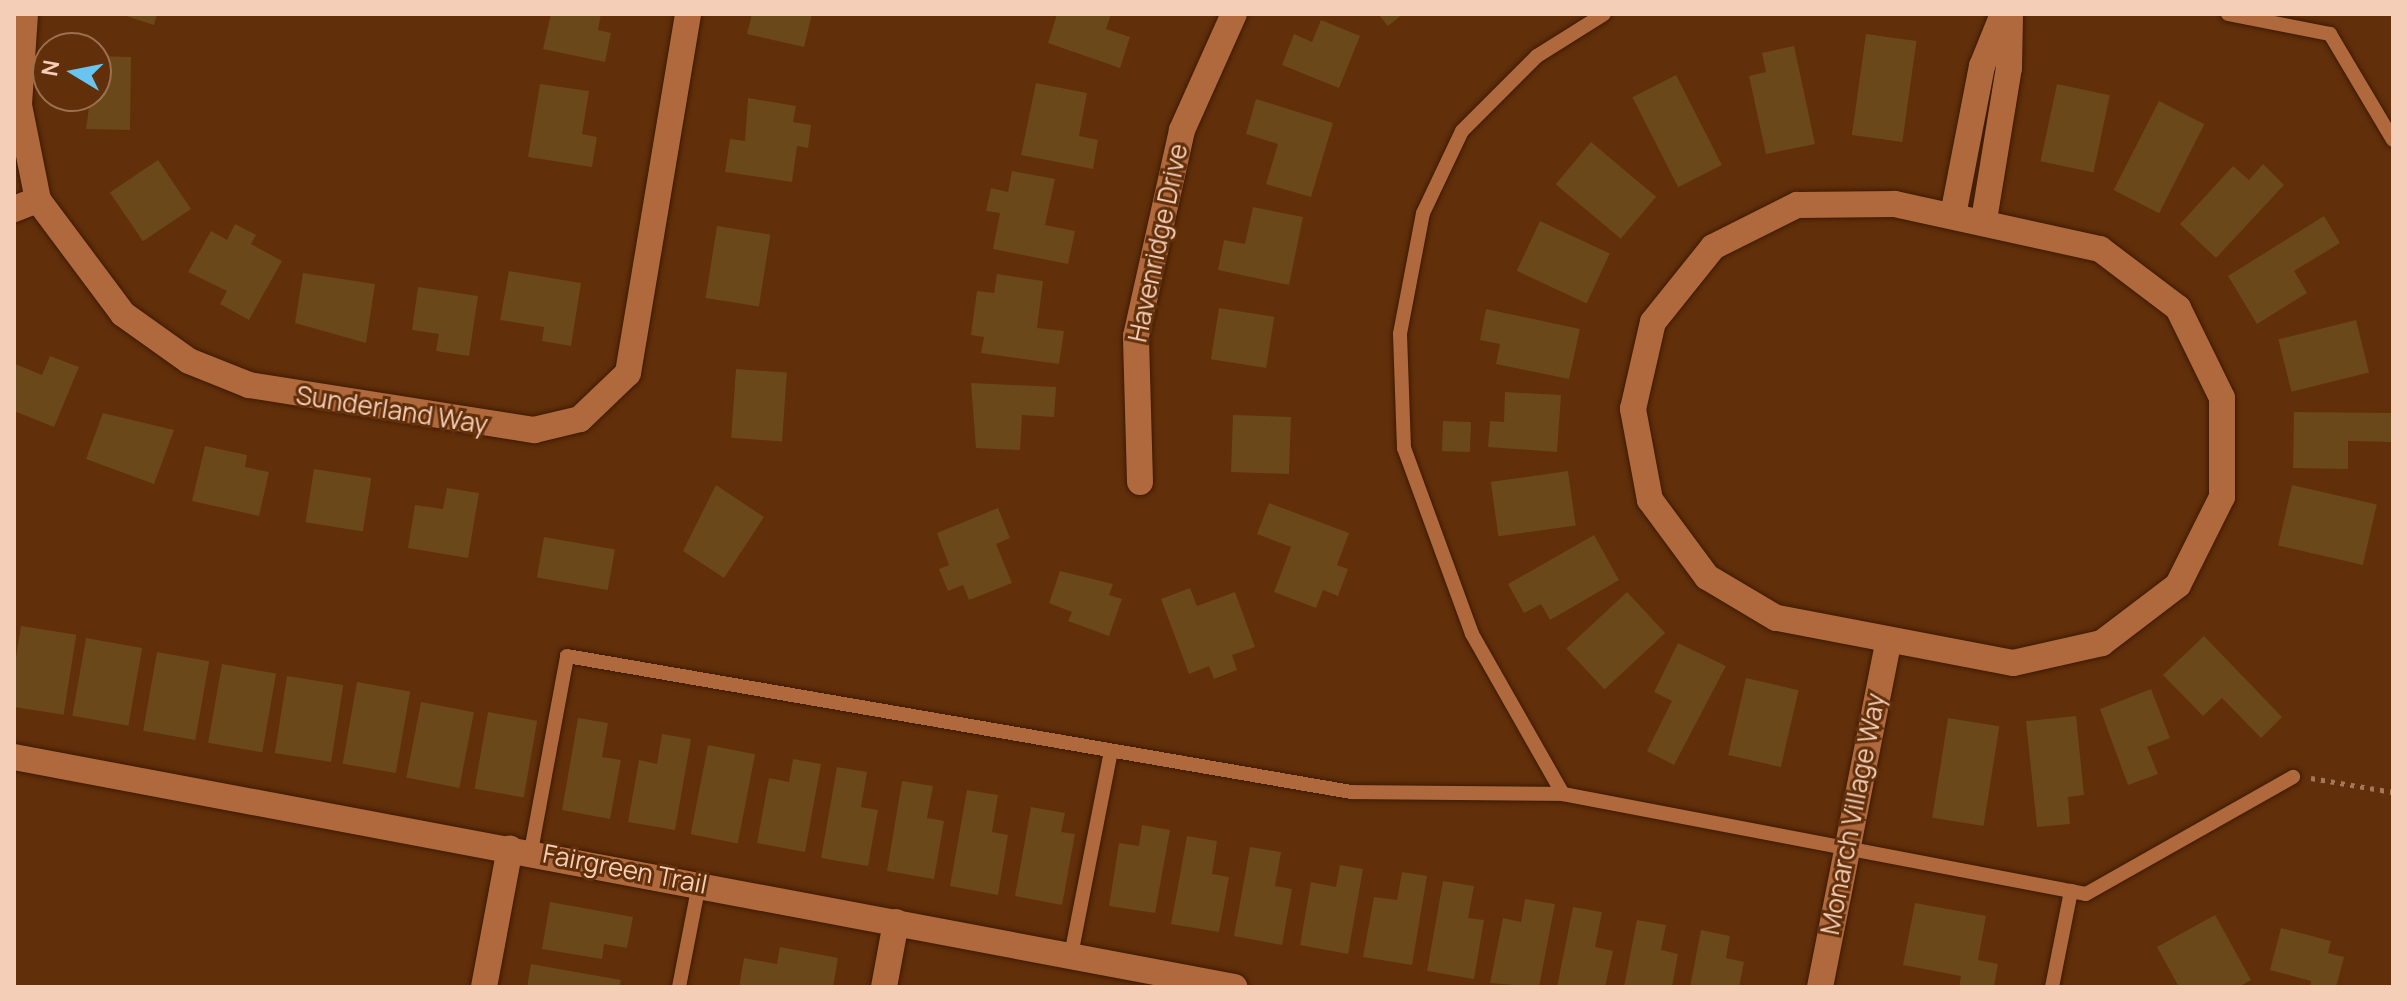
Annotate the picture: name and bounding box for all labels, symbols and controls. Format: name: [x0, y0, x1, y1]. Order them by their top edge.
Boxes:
north arrow: [32, 32, 112, 112]
text: N: [34, 58, 66, 79]
street label: Havenridge Drive: [1122, 141, 1194, 345]
street label: Sunderland Way: [294, 379, 490, 441]
street label: Monarch Village Way: [1814, 691, 1892, 937]
street label: Fairgreen Trail: [540, 838, 710, 900]

